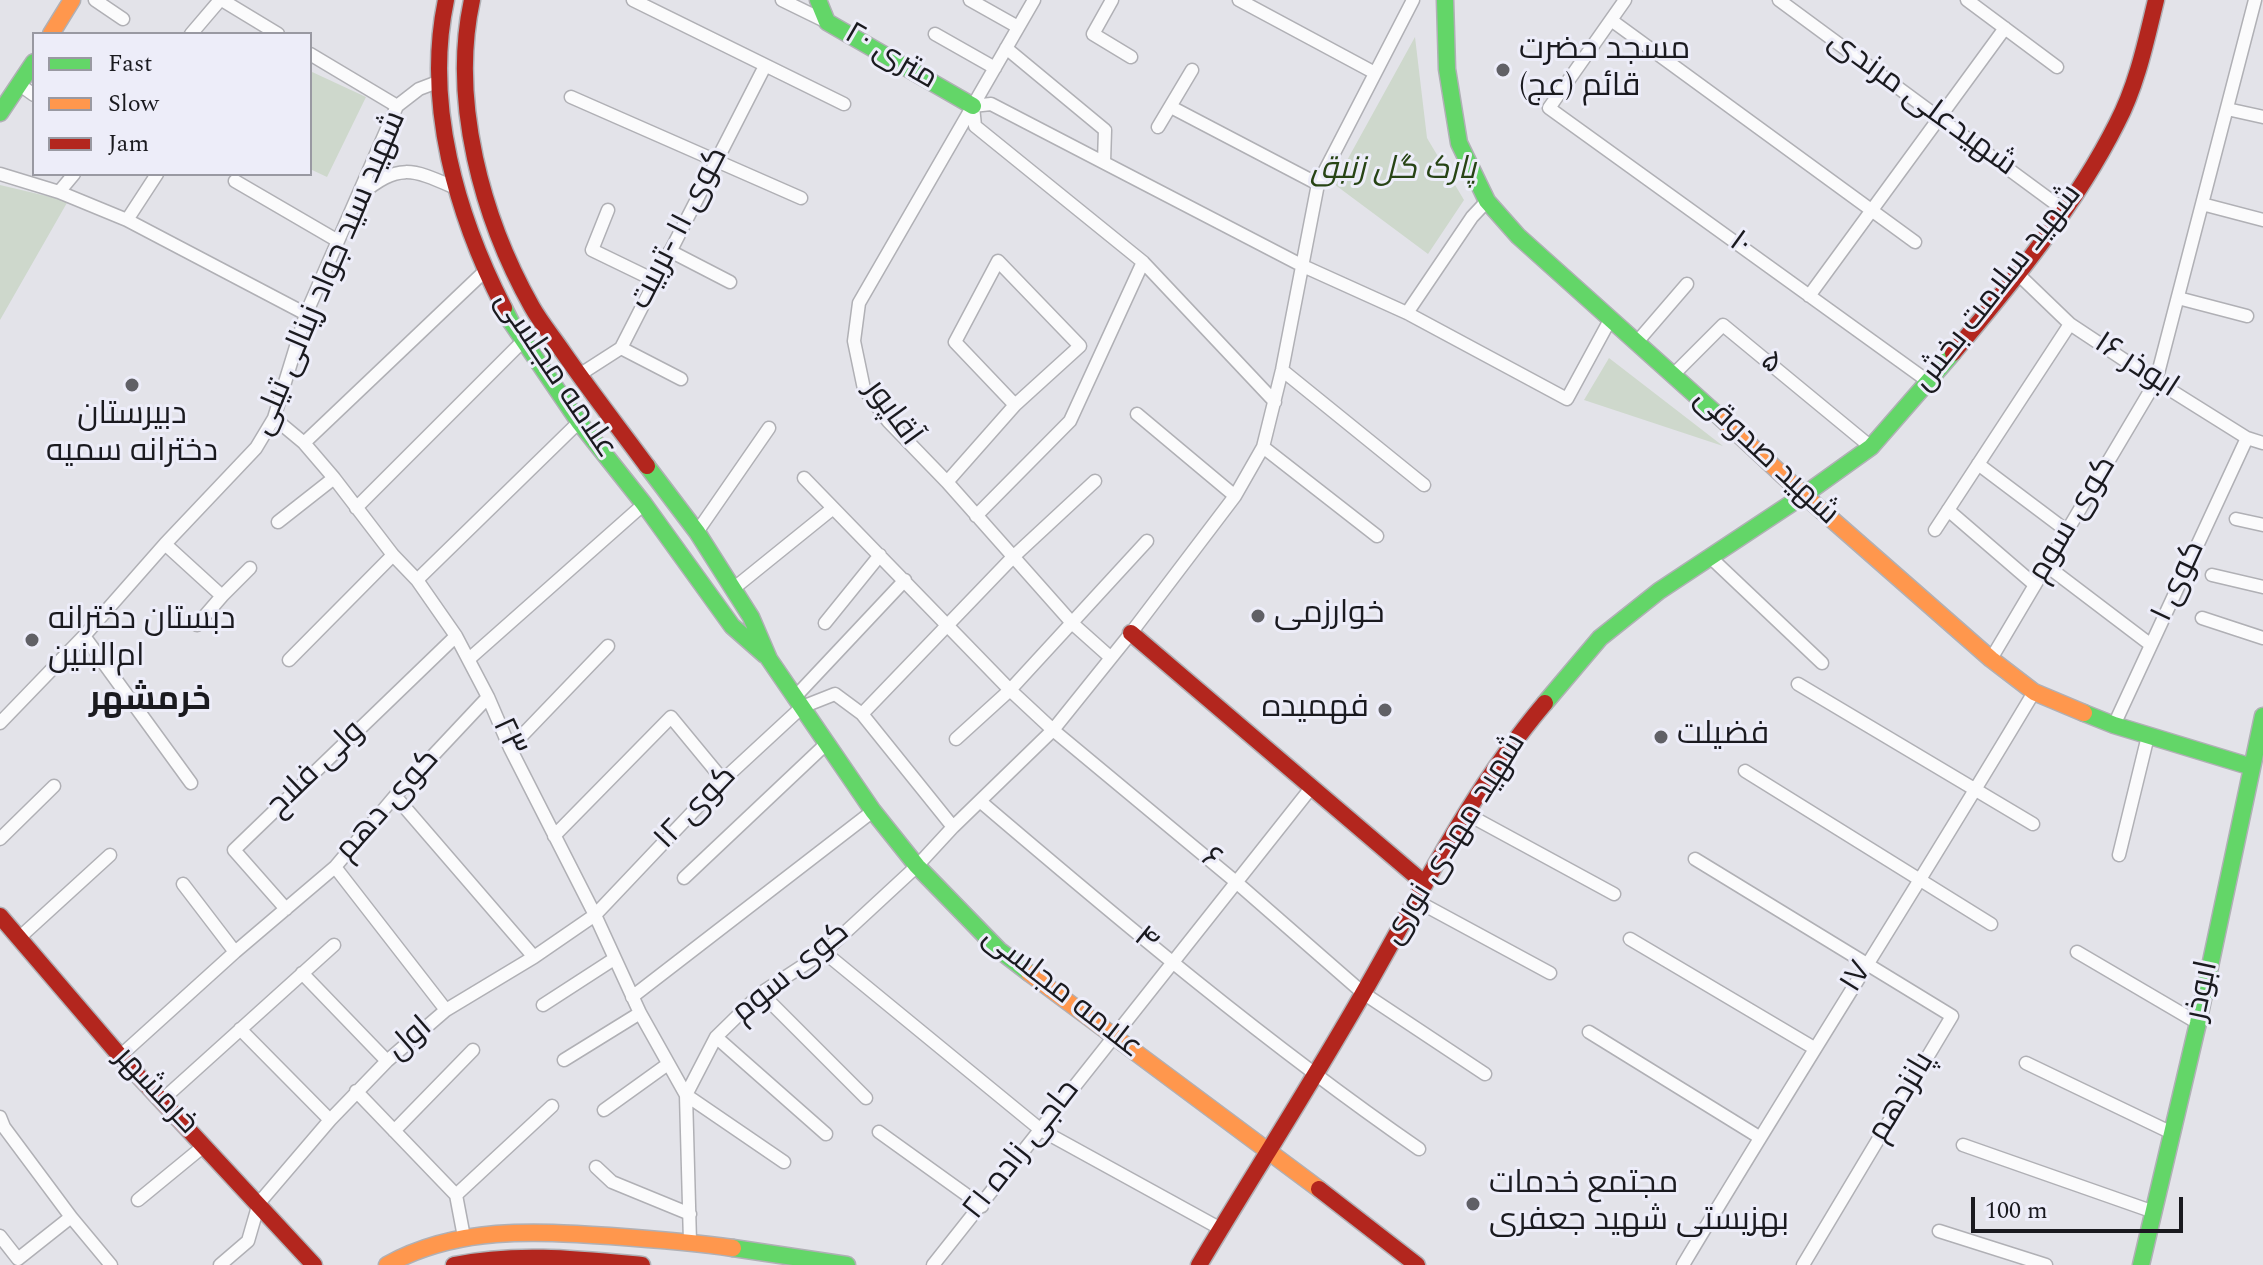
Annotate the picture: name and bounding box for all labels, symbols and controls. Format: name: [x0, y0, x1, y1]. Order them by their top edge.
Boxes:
street label: ۲۰ متری: [837, 16, 943, 100]
street label: شهیدعلی مرندی: [1819, 24, 2023, 186]
legend: [32, 32, 312, 176]
place label: مسجد حضرت قائم (عج): [1519, 33, 1690, 108]
text: Fast: [108, 46, 153, 82]
marker: مسجد حضرت قائم (عج): [1494, 61, 1512, 79]
text: Slow: [108, 86, 159, 122]
street label: شهید سید جواد زینالی تیلی: [245, 106, 417, 442]
text: Jam: [108, 126, 149, 162]
street label: کوی ۱۱ -تربیت: [624, 141, 738, 317]
park label: پارک گل زنبق: [1310, 153, 1476, 191]
street label: شهید سلامت بخش: [1906, 178, 2092, 400]
street label: ۱۰: [1720, 224, 1758, 266]
street label: علامه مجلسی: [484, 285, 624, 467]
street label: ۱۶ ابوذر: [2086, 326, 2184, 408]
street label: ۵: [1751, 344, 1789, 384]
street label: آقاپور: [854, 373, 928, 455]
marker: دبیرستان دخترانه سمیه: [123, 376, 141, 394]
street label: شهید صدوقی: [1685, 381, 1845, 535]
place label: دبیرستان دخترانه سمیه: [46, 398, 218, 473]
street label: کوی سوم: [2021, 450, 2127, 590]
street label: کوی ۱: [2145, 535, 2215, 629]
place label: خوارزمی: [1274, 597, 1385, 635]
place label: دبستان دخترانه ام‌البنین: [48, 603, 236, 678]
marker: خوارزمی: [1249, 607, 1267, 625]
marker: دبستان دخترانه ام‌البنین: [23, 631, 41, 649]
district label: خرمشهر: [89, 682, 211, 722]
place label: فهمیده: [1262, 691, 1369, 729]
marker: فهمیده: [1376, 701, 1394, 719]
street label: ۲۳: [481, 712, 533, 764]
street label: ولی فلاح: [260, 714, 374, 826]
place label: فضیلت: [1677, 718, 1769, 756]
street label: شهید مهدی نوری: [1376, 727, 1536, 953]
marker: فضیلت: [1652, 728, 1670, 746]
street label: کوی دهم: [329, 742, 449, 870]
street label: کوی ۱۲: [648, 759, 746, 859]
street label: ۶: [1192, 840, 1228, 880]
street label: کوی سوم: [725, 915, 859, 1033]
street label: علامه مجلسی: [973, 919, 1149, 1069]
street label: ۴: [1125, 919, 1165, 963]
street label: ۱۷: [1834, 955, 1882, 1001]
street label: ابوذر: [2179, 958, 2229, 1024]
street label: اول: [381, 1010, 441, 1070]
street label: خرمشهر: [105, 1040, 205, 1144]
street label: پانزدهم: [1861, 1046, 1945, 1150]
street label: ۲۱ حاجی زاده: [956, 1073, 1090, 1229]
place label: مجتمع خدمات بهزیستی شهید جعفری: [1489, 1167, 1789, 1242]
scale bar: [1975, 1181, 2187, 1231]
text: 100 m: [1985, 1193, 2048, 1229]
marker: مجتمع خدمات بهزیستی شهید جعفری: [1464, 1195, 1482, 1213]

